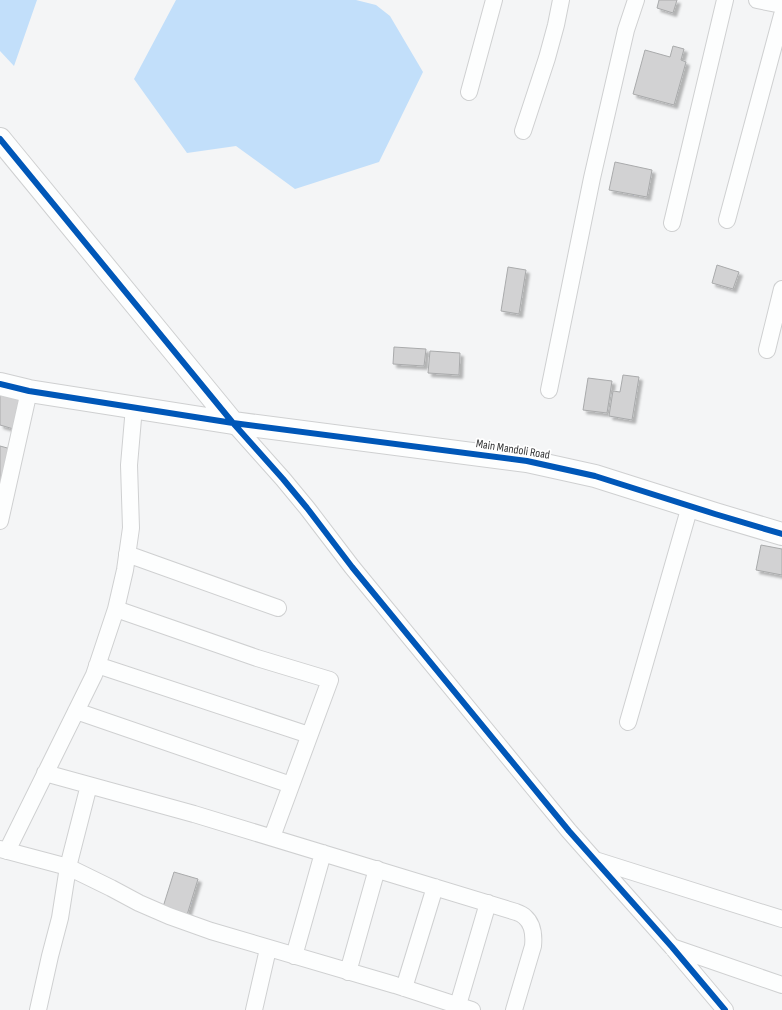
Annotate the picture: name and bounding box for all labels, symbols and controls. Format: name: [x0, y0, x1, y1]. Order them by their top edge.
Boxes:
street label: Main Mandoli Road: [475, 436, 551, 463]

